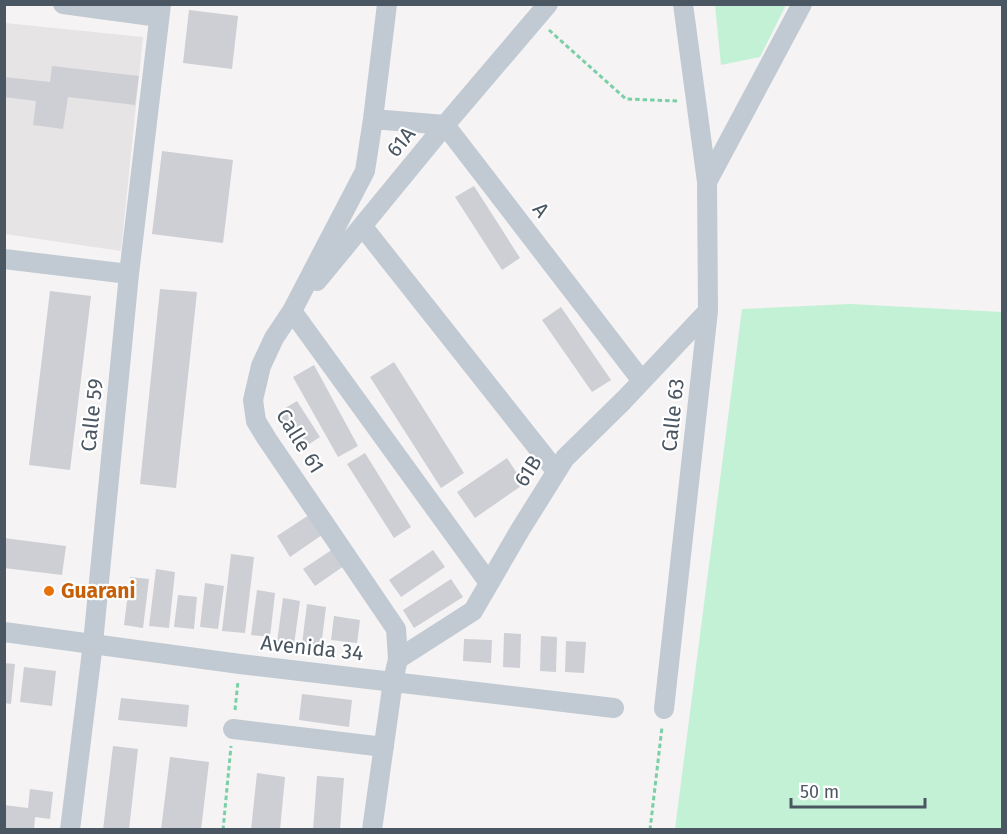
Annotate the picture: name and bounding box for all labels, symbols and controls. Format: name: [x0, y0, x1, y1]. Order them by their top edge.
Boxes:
street label: 61A: [381, 122, 421, 162]
street label: A: [527, 197, 555, 223]
street label: Calle 59: [75, 377, 109, 453]
street label: Calle 63: [656, 377, 690, 453]
street label: Calle 61: [270, 404, 330, 478]
street label: 61B: [508, 451, 548, 491]
place label: Guarani: [61, 578, 135, 604]
marker: Guarani: [42, 584, 56, 598]
street label: Avenida 34: [259, 630, 365, 666]
scale bar: [791, 771, 924, 809]
text: 50 m: [800, 781, 839, 803]

